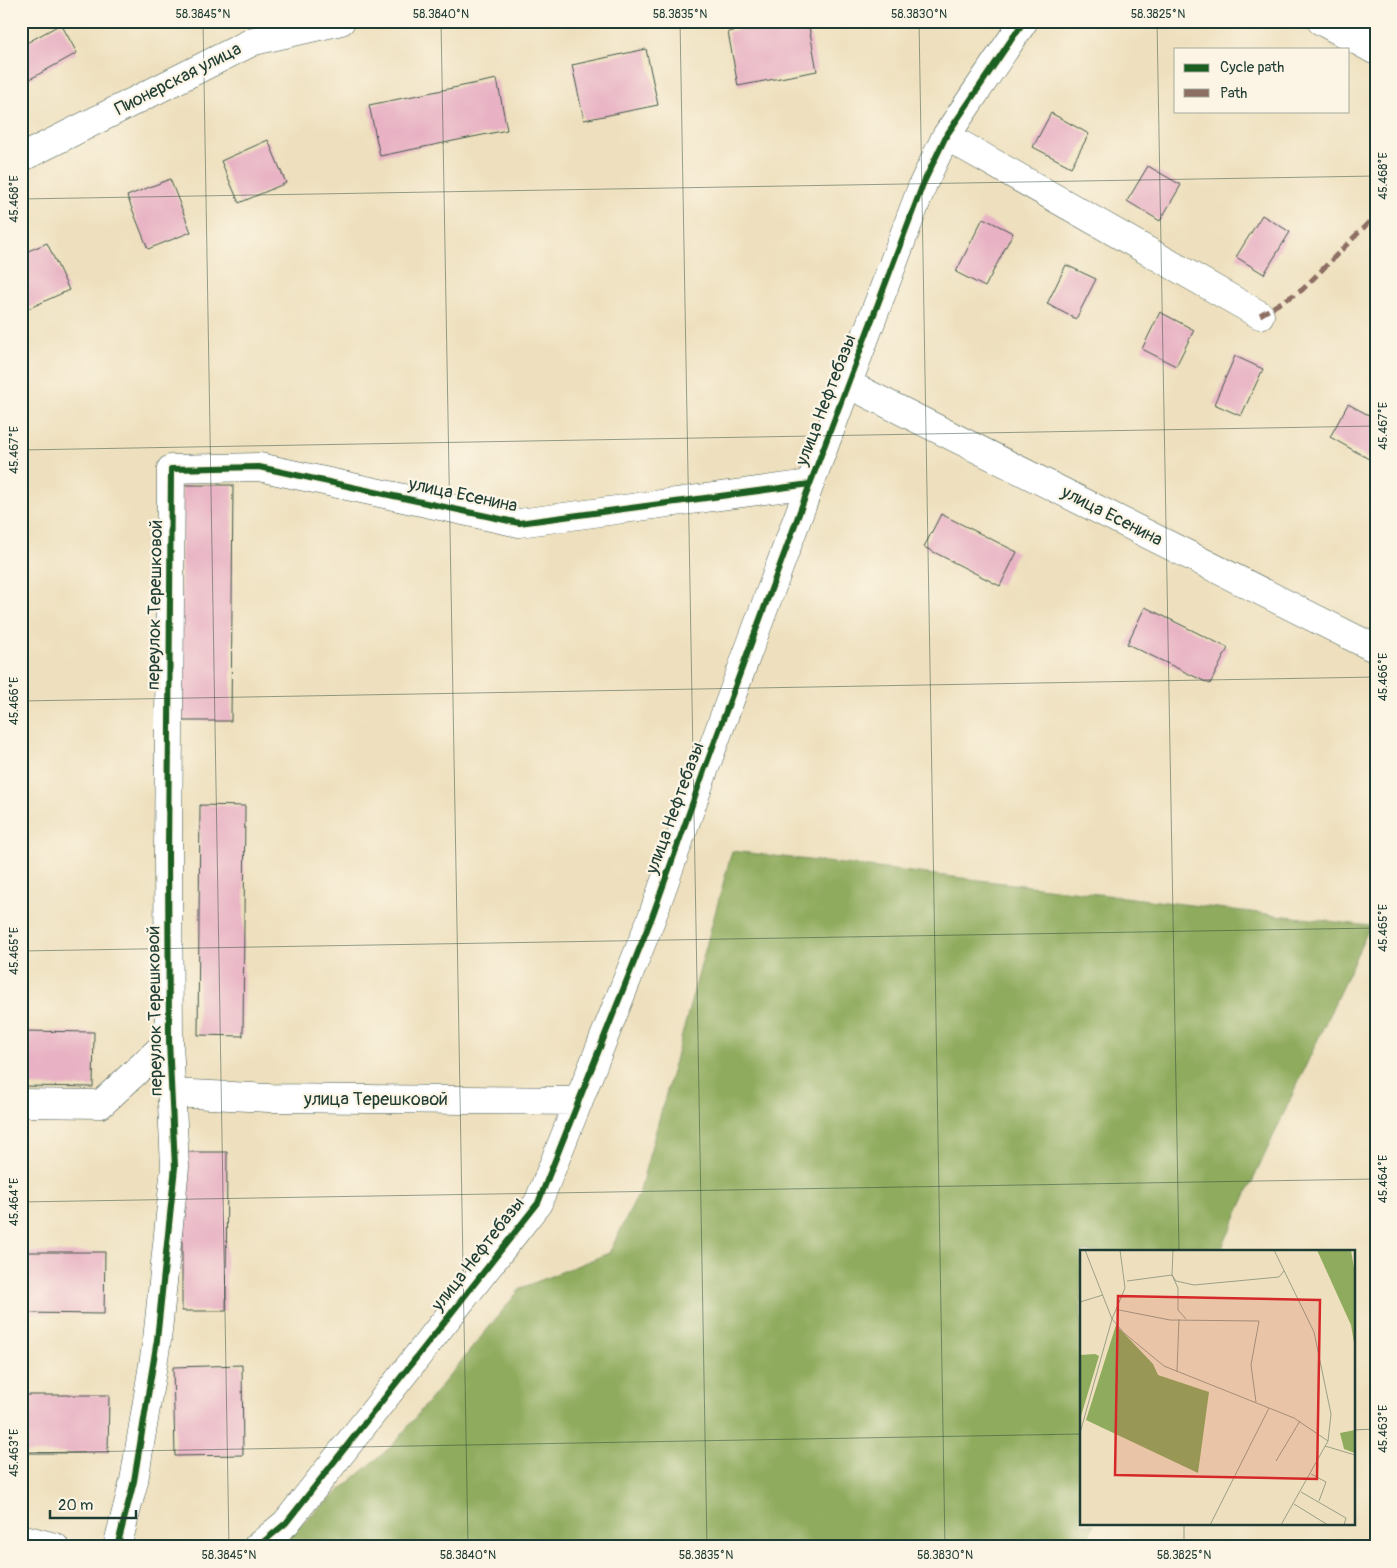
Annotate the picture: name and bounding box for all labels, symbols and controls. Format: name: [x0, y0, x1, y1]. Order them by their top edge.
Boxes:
text: 58.3845°N: [176, 7, 230, 22]
text: 58.3840°N: [413, 7, 469, 22]
text: 58.3835°N: [653, 7, 707, 22]
text: 58.3830°N: [891, 7, 947, 22]
text: 58.3825°N: [1131, 7, 1185, 22]
street label: Пионерская улица: [111, 37, 245, 121]
legend: [1174, 48, 1350, 112]
text: Cycle path: [1220, 58, 1284, 77]
text: Path: [1220, 84, 1247, 103]
text: 45.468°E: [1376, 152, 1391, 200]
text: 45.468°E: [7, 175, 22, 223]
street label: улица Нефтебазы: [790, 331, 862, 470]
text: 45.467°E: [1376, 402, 1391, 450]
text: 45.467°E: [7, 426, 22, 474]
street label: улица Есенина: [406, 472, 519, 518]
street label: улица Есенина: [1057, 480, 1166, 551]
street label: переулок Терешковой: [142, 520, 168, 690]
text: 45.466°E: [1376, 653, 1391, 701]
text: 45.466°E: [7, 677, 22, 725]
street label: улица Нефтебазы: [640, 739, 709, 878]
text: 45.465°E: [1376, 904, 1391, 952]
street label: переулок Терешковой: [142, 926, 168, 1096]
text: 45.465°E: [7, 927, 22, 975]
street label: улица Терешковой: [303, 1088, 448, 1111]
text: 45.464°E: [1376, 1155, 1391, 1203]
text: 45.464°E: [7, 1178, 22, 1226]
street label: улица Нефтебазы: [426, 1192, 530, 1316]
inset map: [1080, 1250, 1354, 1526]
text: 45.463°E: [1376, 1405, 1391, 1453]
text: 45.463°E: [7, 1429, 22, 1477]
scale bar: [50, 1488, 136, 1520]
text: 20 m: [58, 1496, 93, 1515]
text: 58.3845°N: [202, 1548, 256, 1563]
text: 58.3840°N: [440, 1548, 496, 1563]
text: 58.3835°N: [679, 1548, 733, 1563]
text: 58.3830°N: [917, 1548, 973, 1563]
text: 58.3825°N: [1157, 1548, 1211, 1563]

